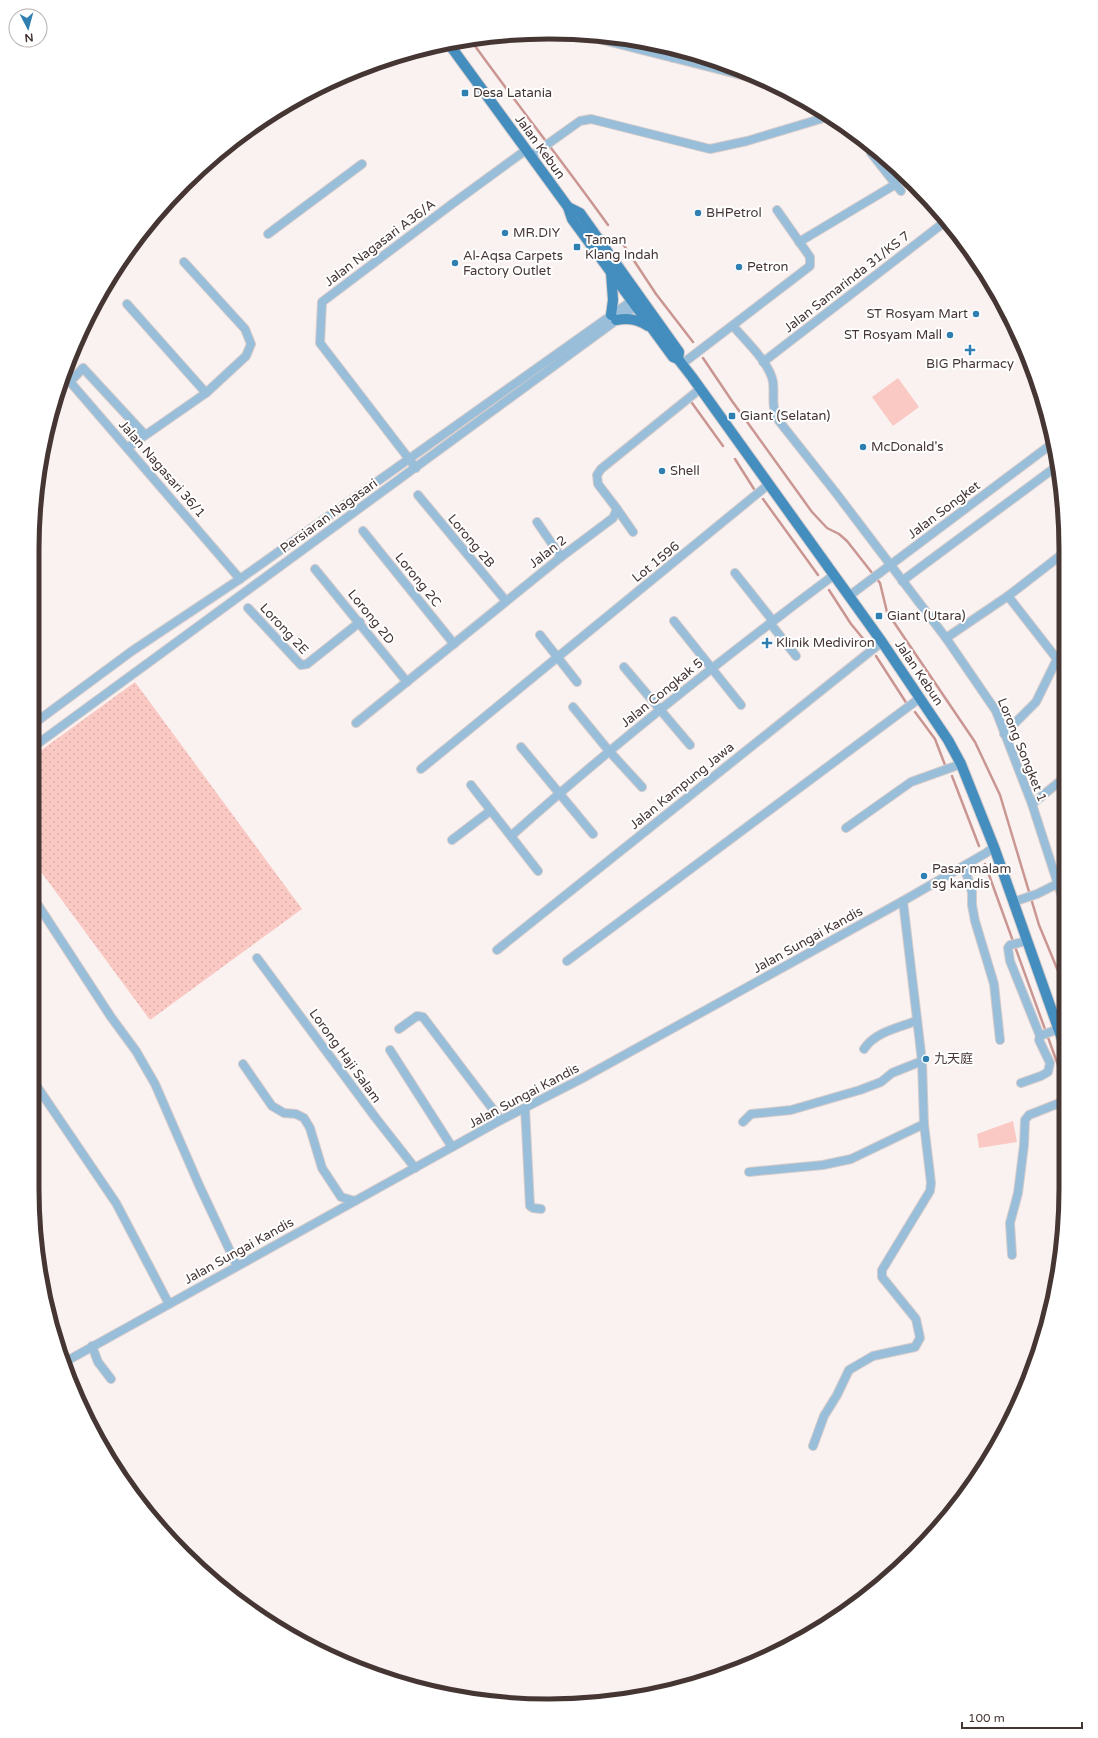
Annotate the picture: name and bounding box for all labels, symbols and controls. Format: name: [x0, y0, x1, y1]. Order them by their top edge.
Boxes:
north arrow: [8, 8, 48, 48]
text: N: [24, 31, 34, 44]
place label: Desa Latania: [473, 85, 552, 101]
marker: Desa Latania: [460, 88, 470, 98]
street label: Jalan Kebun: [511, 112, 569, 182]
street label: Jalan Nagasari A36/A: [321, 196, 439, 290]
place label: BHPetrol: [706, 205, 762, 221]
marker: BHPetrol: [693, 208, 703, 218]
place label: MR.DIY: [513, 225, 560, 241]
marker: MR.DIY: [500, 228, 510, 238]
street label: Jalan Samarinda 31/KS 7: [781, 228, 913, 336]
place label: Taman Klang Indah: [585, 232, 659, 263]
marker: Taman Klang Indah: [572, 242, 582, 252]
place label: Al-Aqsa Carpets Factory Outlet: [463, 248, 563, 279]
marker: Al-Aqsa Carpets Factory Outlet: [450, 258, 460, 268]
place label: Petron: [747, 259, 788, 275]
marker: Petron: [734, 262, 744, 272]
place label: ST Rosyam Mart: [866, 306, 968, 322]
marker: ST Rosyam Mart: [971, 309, 981, 319]
place label: ST Rosyam Mall: [844, 327, 942, 343]
marker: ST Rosyam Mall: [945, 330, 955, 340]
marker: BIG Pharmacy: [965, 345, 975, 355]
place label: BIG Pharmacy: [926, 356, 1014, 372]
place label: Giant (Selatan): [740, 408, 830, 424]
marker: Giant (Selatan): [727, 411, 737, 421]
street label: Jalan Nagasari 36/1: [115, 417, 209, 521]
place label: McDonald's: [871, 439, 944, 455]
marker: McDonald's: [858, 442, 868, 452]
place label: Shell: [670, 463, 700, 479]
marker: Shell: [657, 466, 667, 476]
street label: Persiaran Nagasari: [277, 475, 381, 557]
street label: Jalan Songket: [905, 478, 983, 542]
street label: Lorong 2B: [444, 511, 498, 571]
street label: Jalan 2: [526, 532, 570, 572]
street label: Lot 1596: [629, 538, 683, 586]
street label: Lorong 2C: [391, 550, 445, 610]
street label: Lorong 2D: [344, 587, 398, 648]
street label: Lorong 2E: [256, 600, 312, 658]
place label: Giant (Utara): [887, 608, 965, 624]
marker: Giant (Utara): [874, 611, 884, 621]
place label: Klinik Mediviron: [776, 635, 875, 651]
marker: Klinik Mediviron: [761, 637, 773, 649]
street label: Jalan Kebun: [891, 637, 947, 709]
street label: Jalan Congkak 5: [618, 655, 706, 731]
street label: Lorong Songket 1: [994, 696, 1050, 804]
street label: Jalan Kampung Jawa: [627, 739, 737, 833]
place label: Pasar malam sg kandis: [932, 861, 1011, 892]
marker: Pasar malam sg kandis: [919, 871, 929, 881]
street label: Jalan Sungai Kandis: [750, 903, 866, 977]
street label: Lorong Haji Salam: [305, 1006, 385, 1106]
place label: 九天庭: [934, 1051, 973, 1067]
marker: 九天庭: [921, 1054, 931, 1064]
street label: Jalan Sungai Kandis: [466, 1060, 582, 1132]
street label: Jalan Sungai Kandis: [181, 1214, 297, 1288]
scale bar: [962, 1704, 1082, 1730]
text: 100 m: [968, 1711, 1005, 1725]

